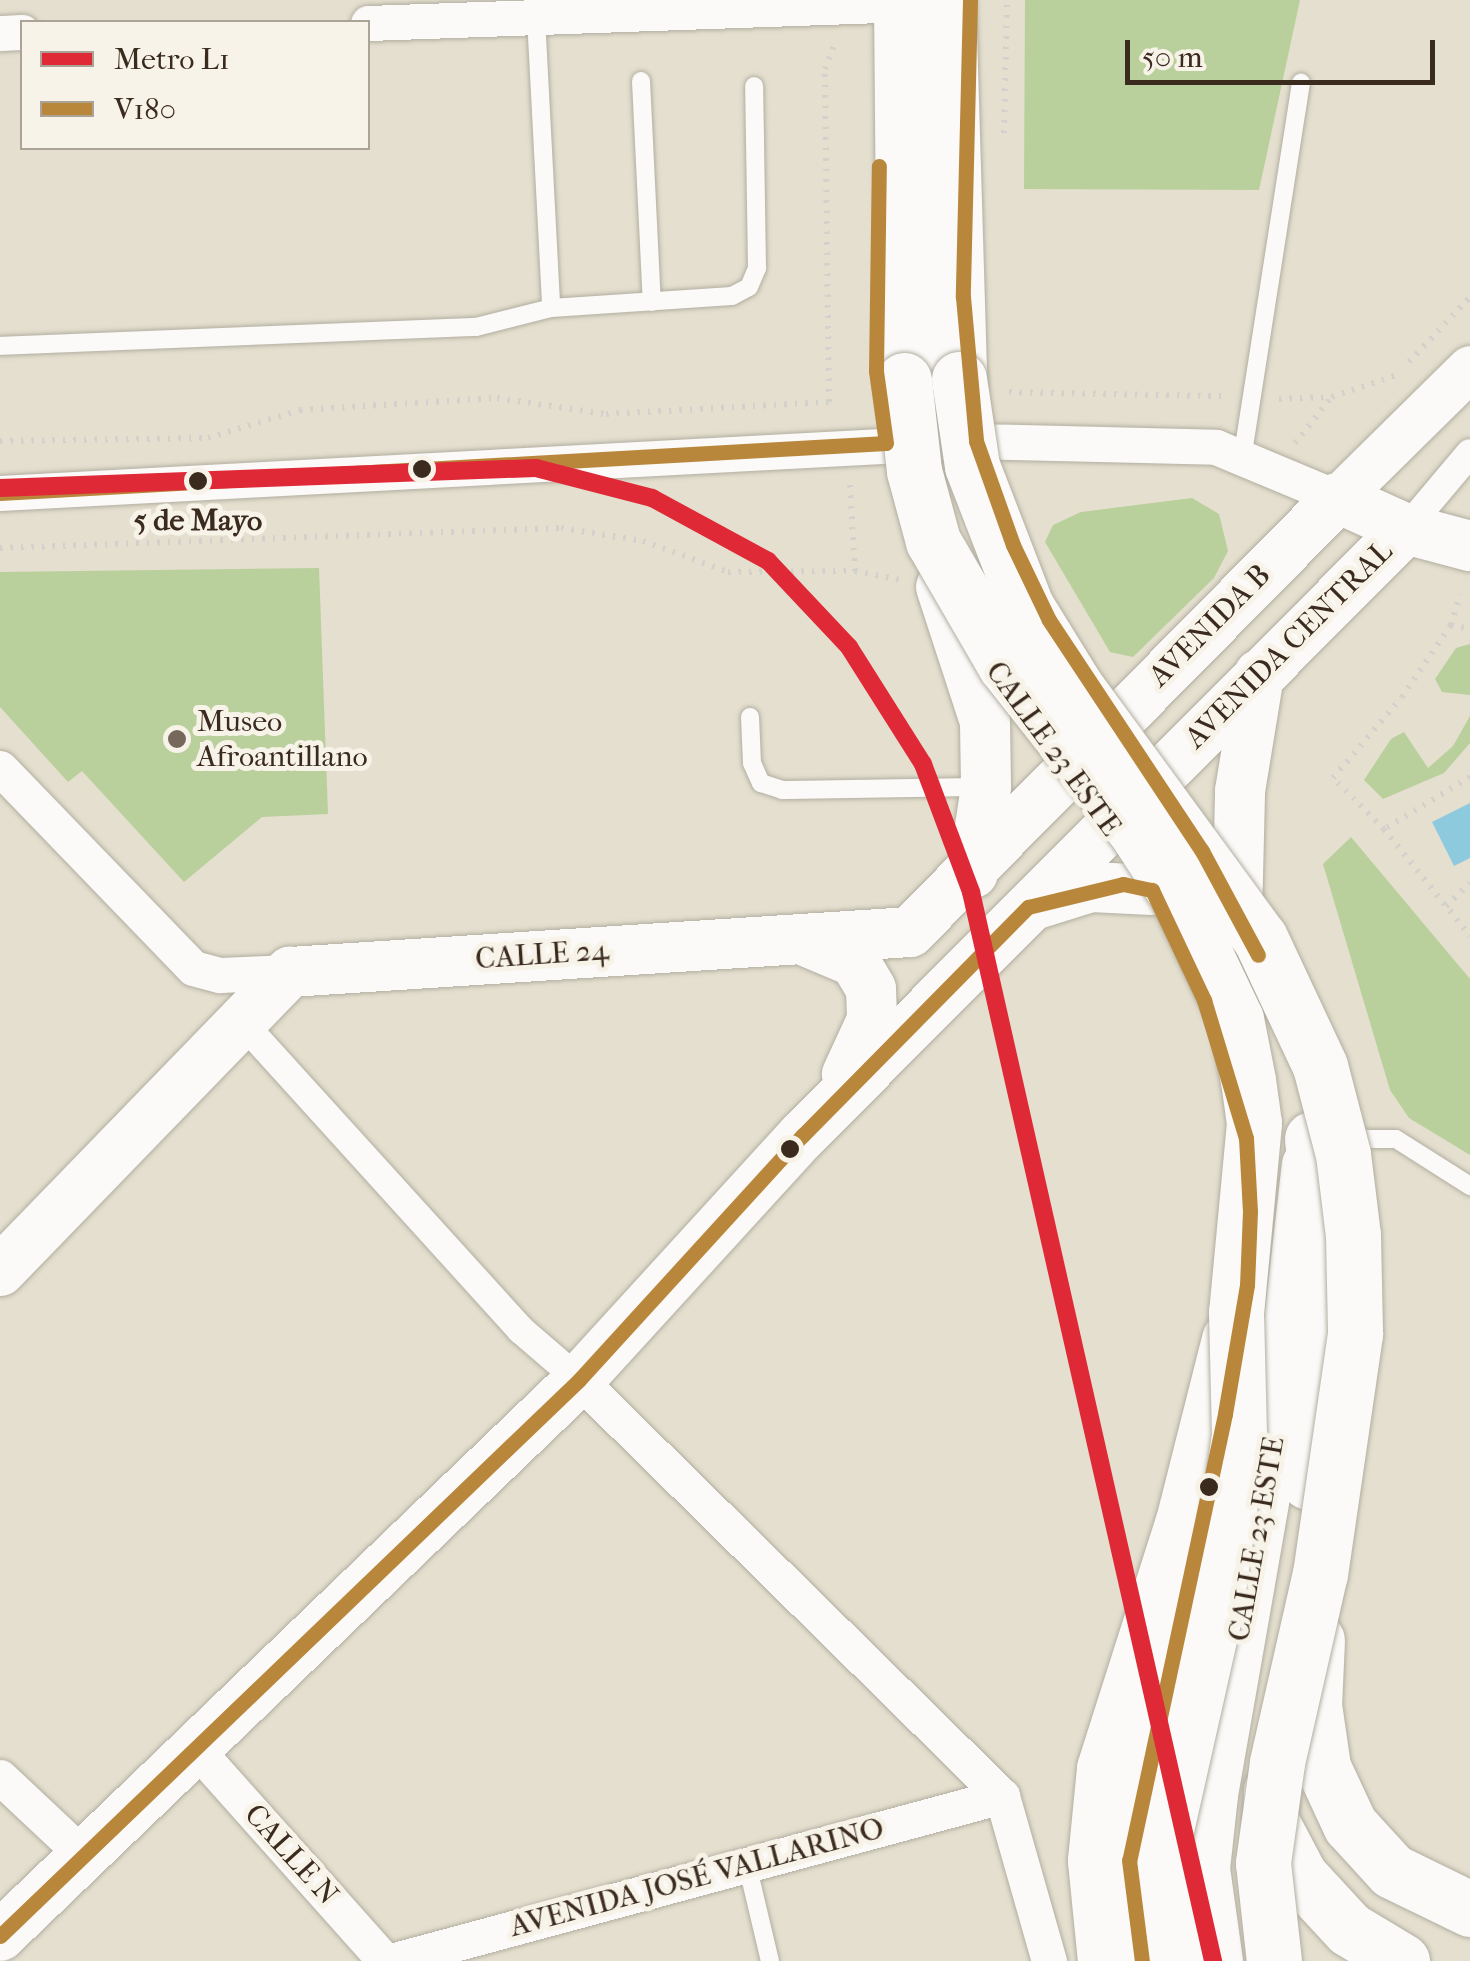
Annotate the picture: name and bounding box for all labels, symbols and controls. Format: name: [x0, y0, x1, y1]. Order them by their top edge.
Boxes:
legend: [20, 20, 370, 150]
scale bar: [1130, 20, 1440, 82]
text: 50 m: [1142, 40, 1203, 75]
text: Metro L1: [114, 42, 230, 77]
text: V180: [114, 92, 176, 127]
unlabelled marker: [412, 459, 432, 479]
marker: 5 de Mayo: [181, 464, 215, 498]
place label: 5 de Mayo: [134, 503, 262, 539]
street label: AVENIDA CENTRAL: [1178, 534, 1400, 756]
street label: AVENIDA B: [1142, 558, 1278, 694]
street label: CALLE 23 ESTE: [978, 655, 1128, 843]
place label: Museo Afroantillano: [197, 704, 368, 774]
marker: Museo Afroantillano: [166, 728, 188, 750]
street label: CALLE 24: [474, 932, 610, 978]
unlabelled marker: [780, 1139, 800, 1159]
street label: CALLE 23 ESTE: [1221, 1434, 1293, 1644]
unlabelled marker: [1199, 1477, 1219, 1497]
street label: CALLE N: [236, 1797, 346, 1913]
street label: AVENIDA JOSÉ VALLARINO: [506, 1811, 888, 1945]

